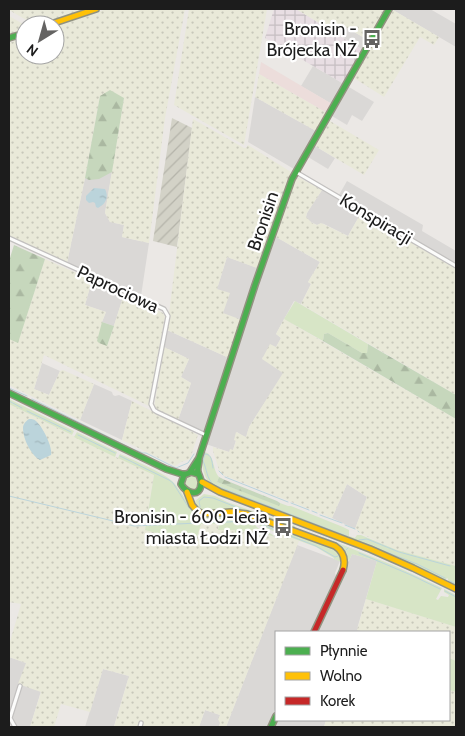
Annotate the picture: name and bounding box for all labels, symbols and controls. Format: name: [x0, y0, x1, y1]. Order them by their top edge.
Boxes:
north arrow: [15, 15, 65, 65]
place label: Bronisin - Brójecka NŻ: [267, 18, 357, 61]
bus stop icon: Bronisin - Brójecka NŻ: [361, 28, 383, 50]
text: N: [23, 40, 42, 61]
street label: Bronisin: [243, 188, 283, 254]
street label: Konspiracji: [336, 189, 416, 249]
street label: Paprociowa: [74, 261, 163, 318]
place label: Bronisin - 600-lecia miasta Łodzi NŻ: [114, 506, 268, 549]
bus stop icon: Bronisin - 600-lecia miasta Łodzi NŻ: [272, 516, 294, 538]
legend: [275, 631, 450, 721]
text: Płynnie: [320, 642, 368, 660]
text: Wolno: [320, 667, 362, 685]
text: Korek: [320, 692, 355, 710]

